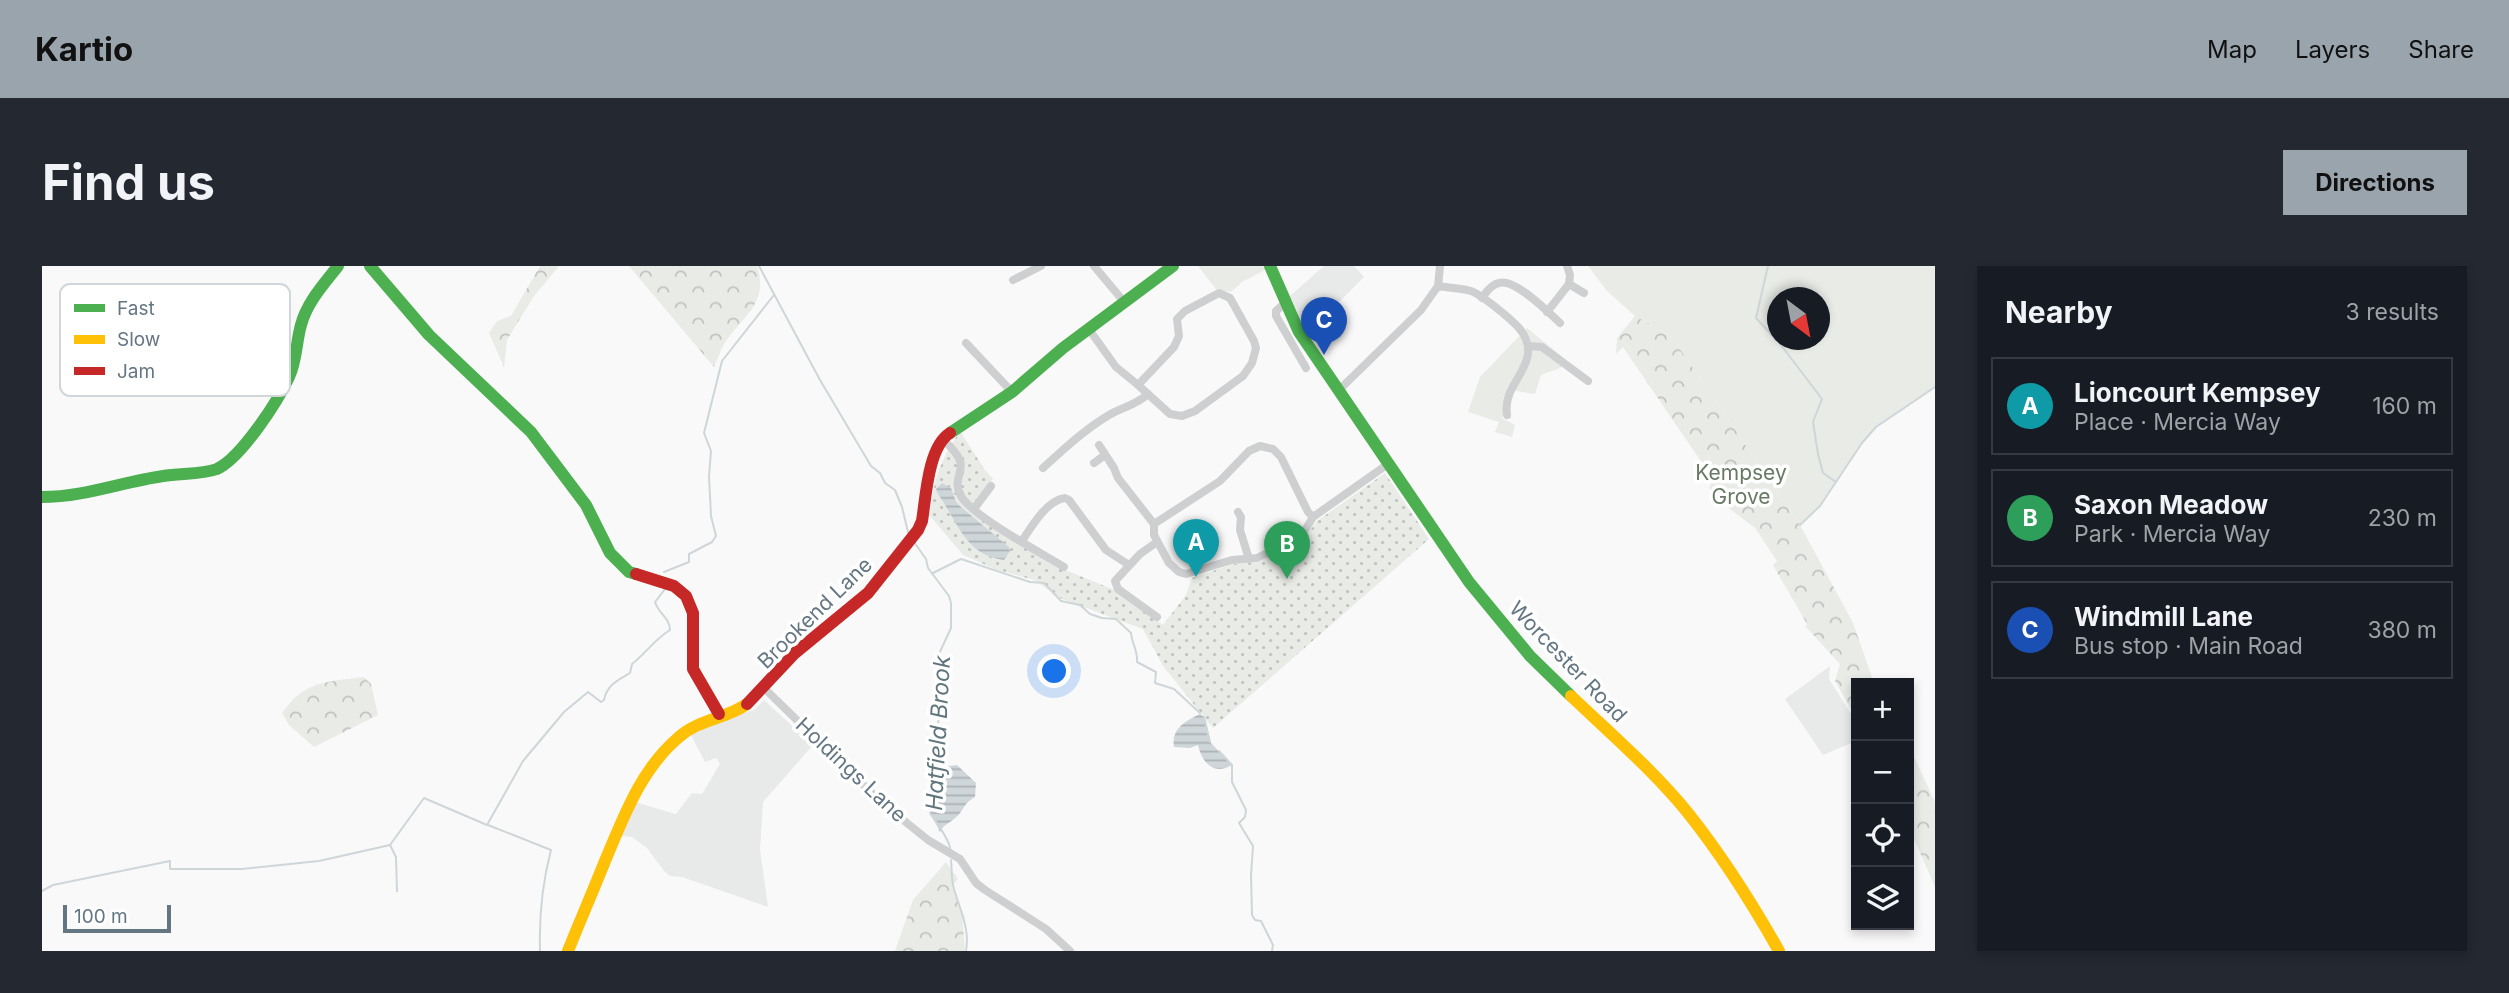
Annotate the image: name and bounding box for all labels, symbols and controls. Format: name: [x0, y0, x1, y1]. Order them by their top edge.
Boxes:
text: Kartio: [35, 29, 133, 69]
text: Map: [2207, 35, 2257, 64]
text: Layers: [2295, 35, 2370, 64]
text: Share: [2408, 35, 2474, 64]
button: Directions: [2283, 150, 2467, 215]
text: Find us: [42, 153, 215, 212]
legend: [60, 284, 290, 396]
north arrow: [1767, 287, 1830, 350]
text: Nearby: [2005, 294, 2113, 330]
text: Fast: [117, 297, 155, 320]
pin: C: [1301, 297, 1347, 355]
text: 3 results: [2346, 298, 2439, 326]
text: Slow: [117, 328, 160, 351]
text: Jam: [117, 360, 155, 383]
text: Lioncourt Kempsey: [2074, 377, 2321, 408]
text: A: [2021, 392, 2039, 420]
text: 160 m: [2372, 392, 2437, 420]
text: Place · Mercia Way: [2074, 408, 2281, 436]
park label: Kempsey Grove: [1695, 460, 1787, 509]
text: Saxon Meadow: [2074, 489, 2268, 520]
text: B: [2022, 504, 2038, 532]
text: 230 m: [2368, 504, 2437, 532]
pin: A: [1173, 519, 1219, 577]
text: Park · Mercia Way: [2074, 520, 2270, 548]
pin: B: [1264, 521, 1310, 579]
street label: Brookend Lane: [752, 552, 877, 673]
street label: Worcester Road: [1504, 596, 1632, 727]
text: Windmill Lane: [2074, 601, 2253, 632]
text: C: [2021, 616, 2039, 644]
text: 380 m: [2367, 616, 2437, 644]
text: Bus stop · Main Road: [2074, 632, 2303, 660]
water label: Hatfield Brook: [920, 654, 956, 811]
your location: [1037, 654, 1071, 688]
map controls: [1851, 678, 1914, 930]
button: +: [1851, 678, 1914, 741]
street label: Holdings Lane: [791, 712, 912, 827]
button: −: [1851, 741, 1914, 804]
button: locate: [1851, 804, 1914, 867]
button: layers: [1851, 867, 1914, 930]
scale bar: [63, 902, 172, 934]
text: 100 m: [74, 905, 128, 928]

